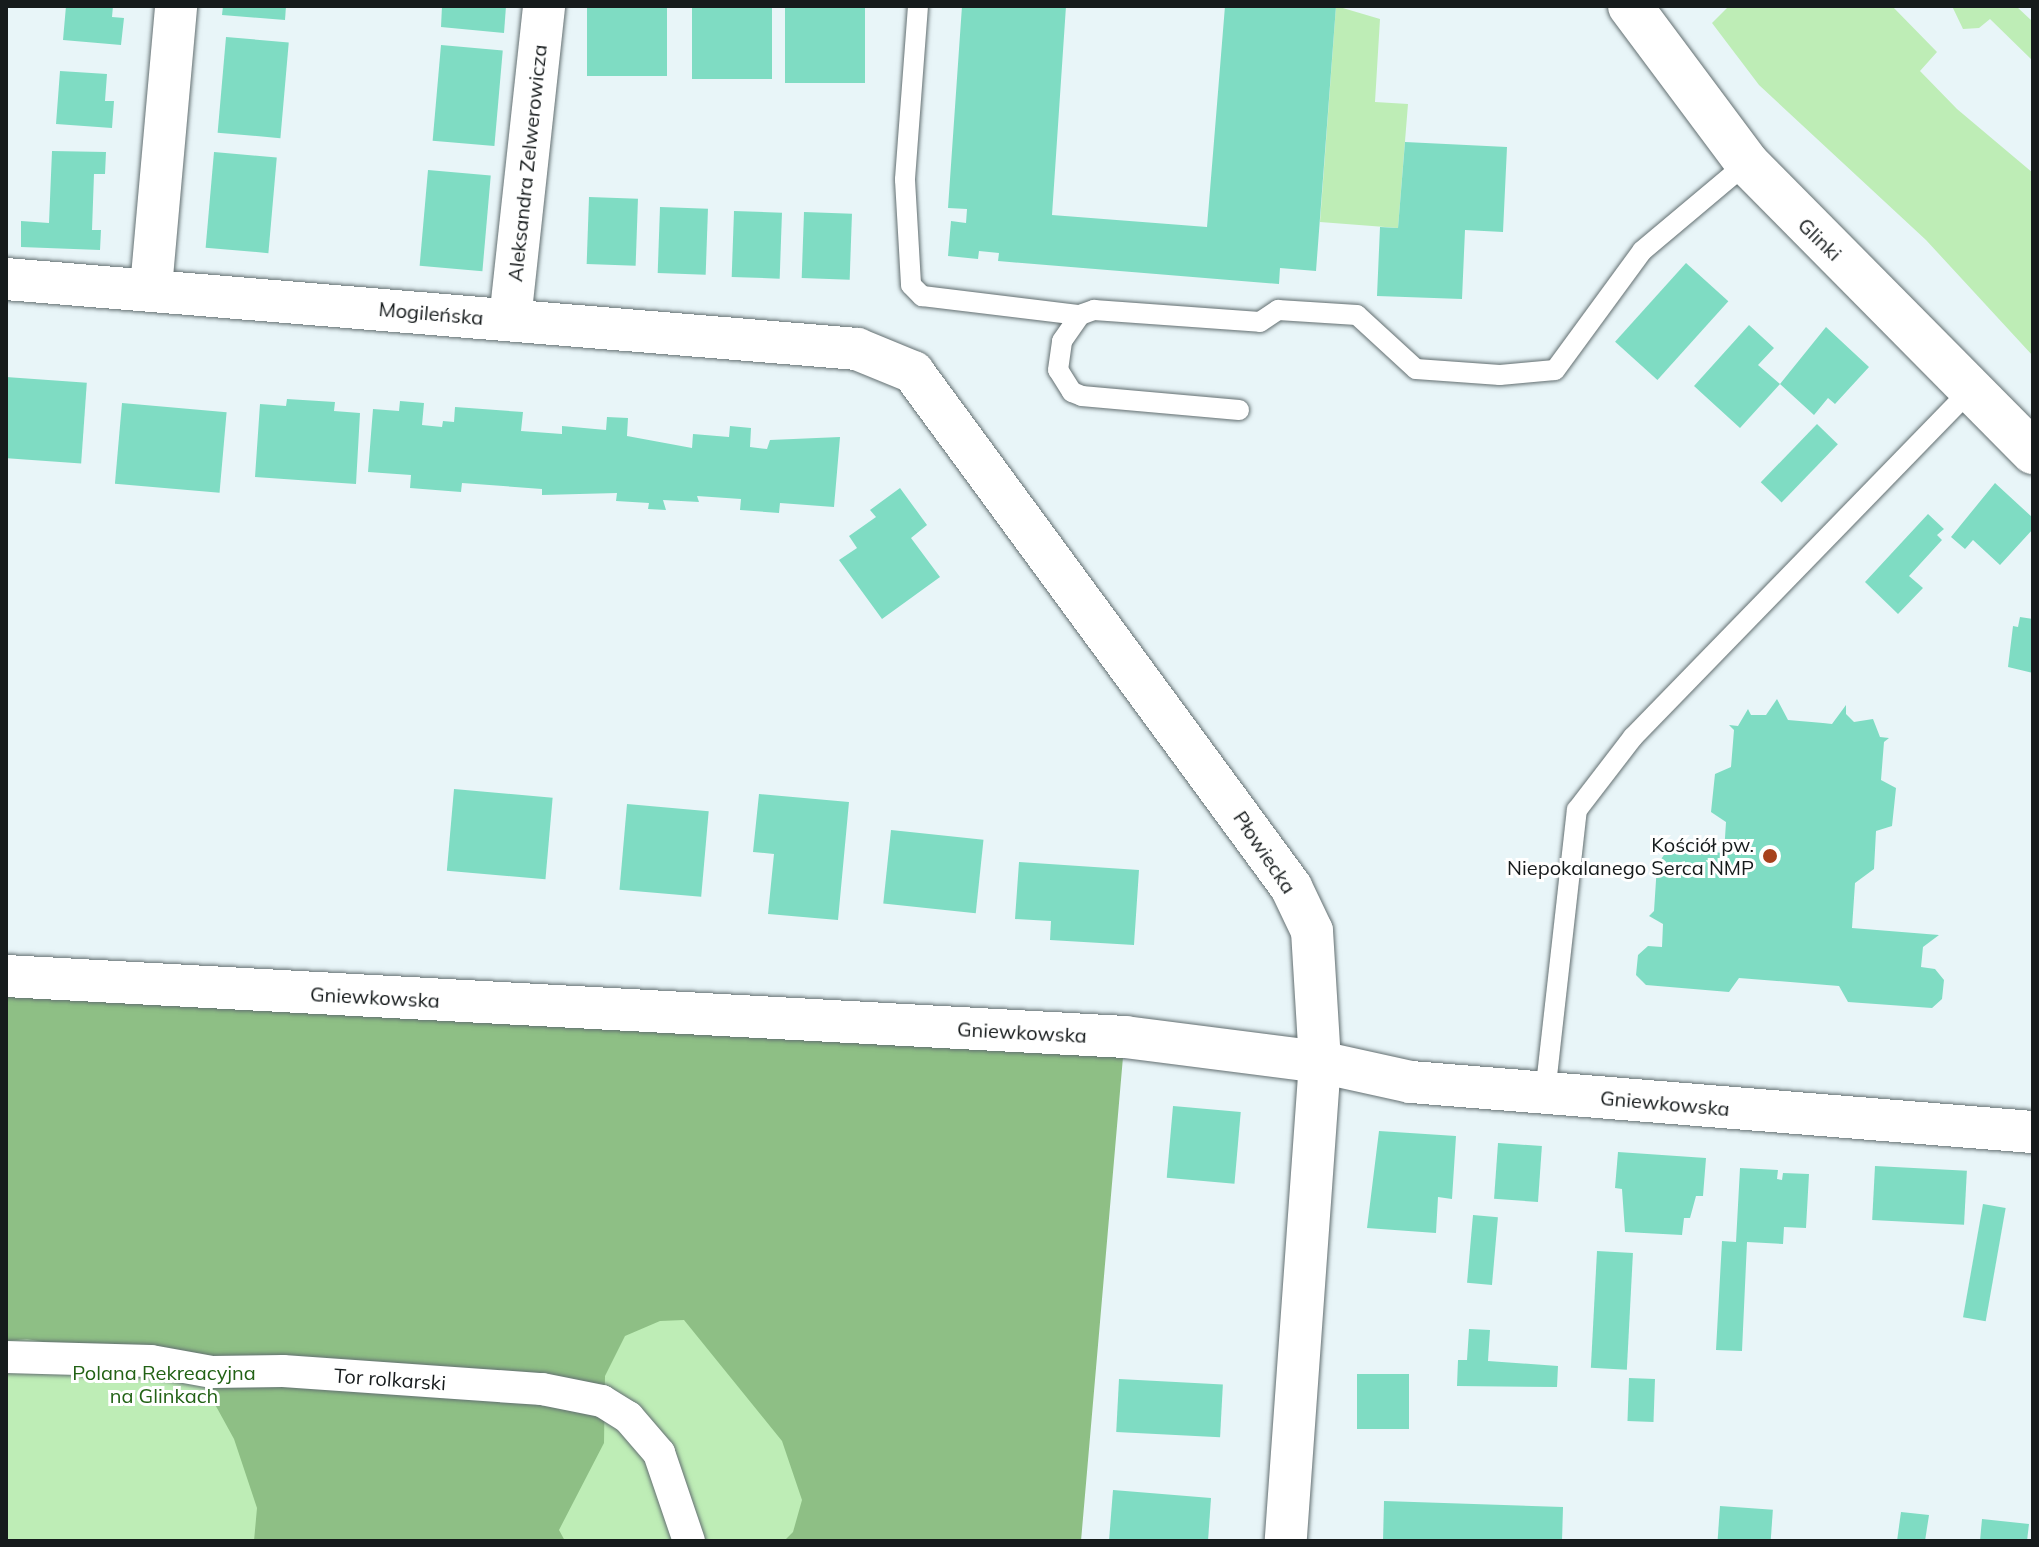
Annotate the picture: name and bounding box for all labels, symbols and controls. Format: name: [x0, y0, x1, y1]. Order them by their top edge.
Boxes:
street label: Aleksandra Zelwerowicza: [503, 43, 551, 283]
street label: Glinki: [1793, 213, 1847, 265]
street label: Mogileńska: [378, 296, 484, 330]
street label: Płowiecka: [1229, 806, 1301, 898]
place label: Kościół pw. Niepokalanego Serca NMP: [1507, 832, 1754, 879]
marker: Kościół pw. Niepokalanego Serca NMP: [1761, 847, 1779, 865]
street label: Gniewkowska: [310, 982, 440, 1012]
street label: Gniewkowska: [957, 1017, 1087, 1047]
street label: Gniewkowska: [1599, 1085, 1731, 1121]
park label: Polana Rekreacyjna na Glinkach: [72, 1361, 256, 1408]
street label: Tor rolkarski: [333, 1363, 447, 1395]

